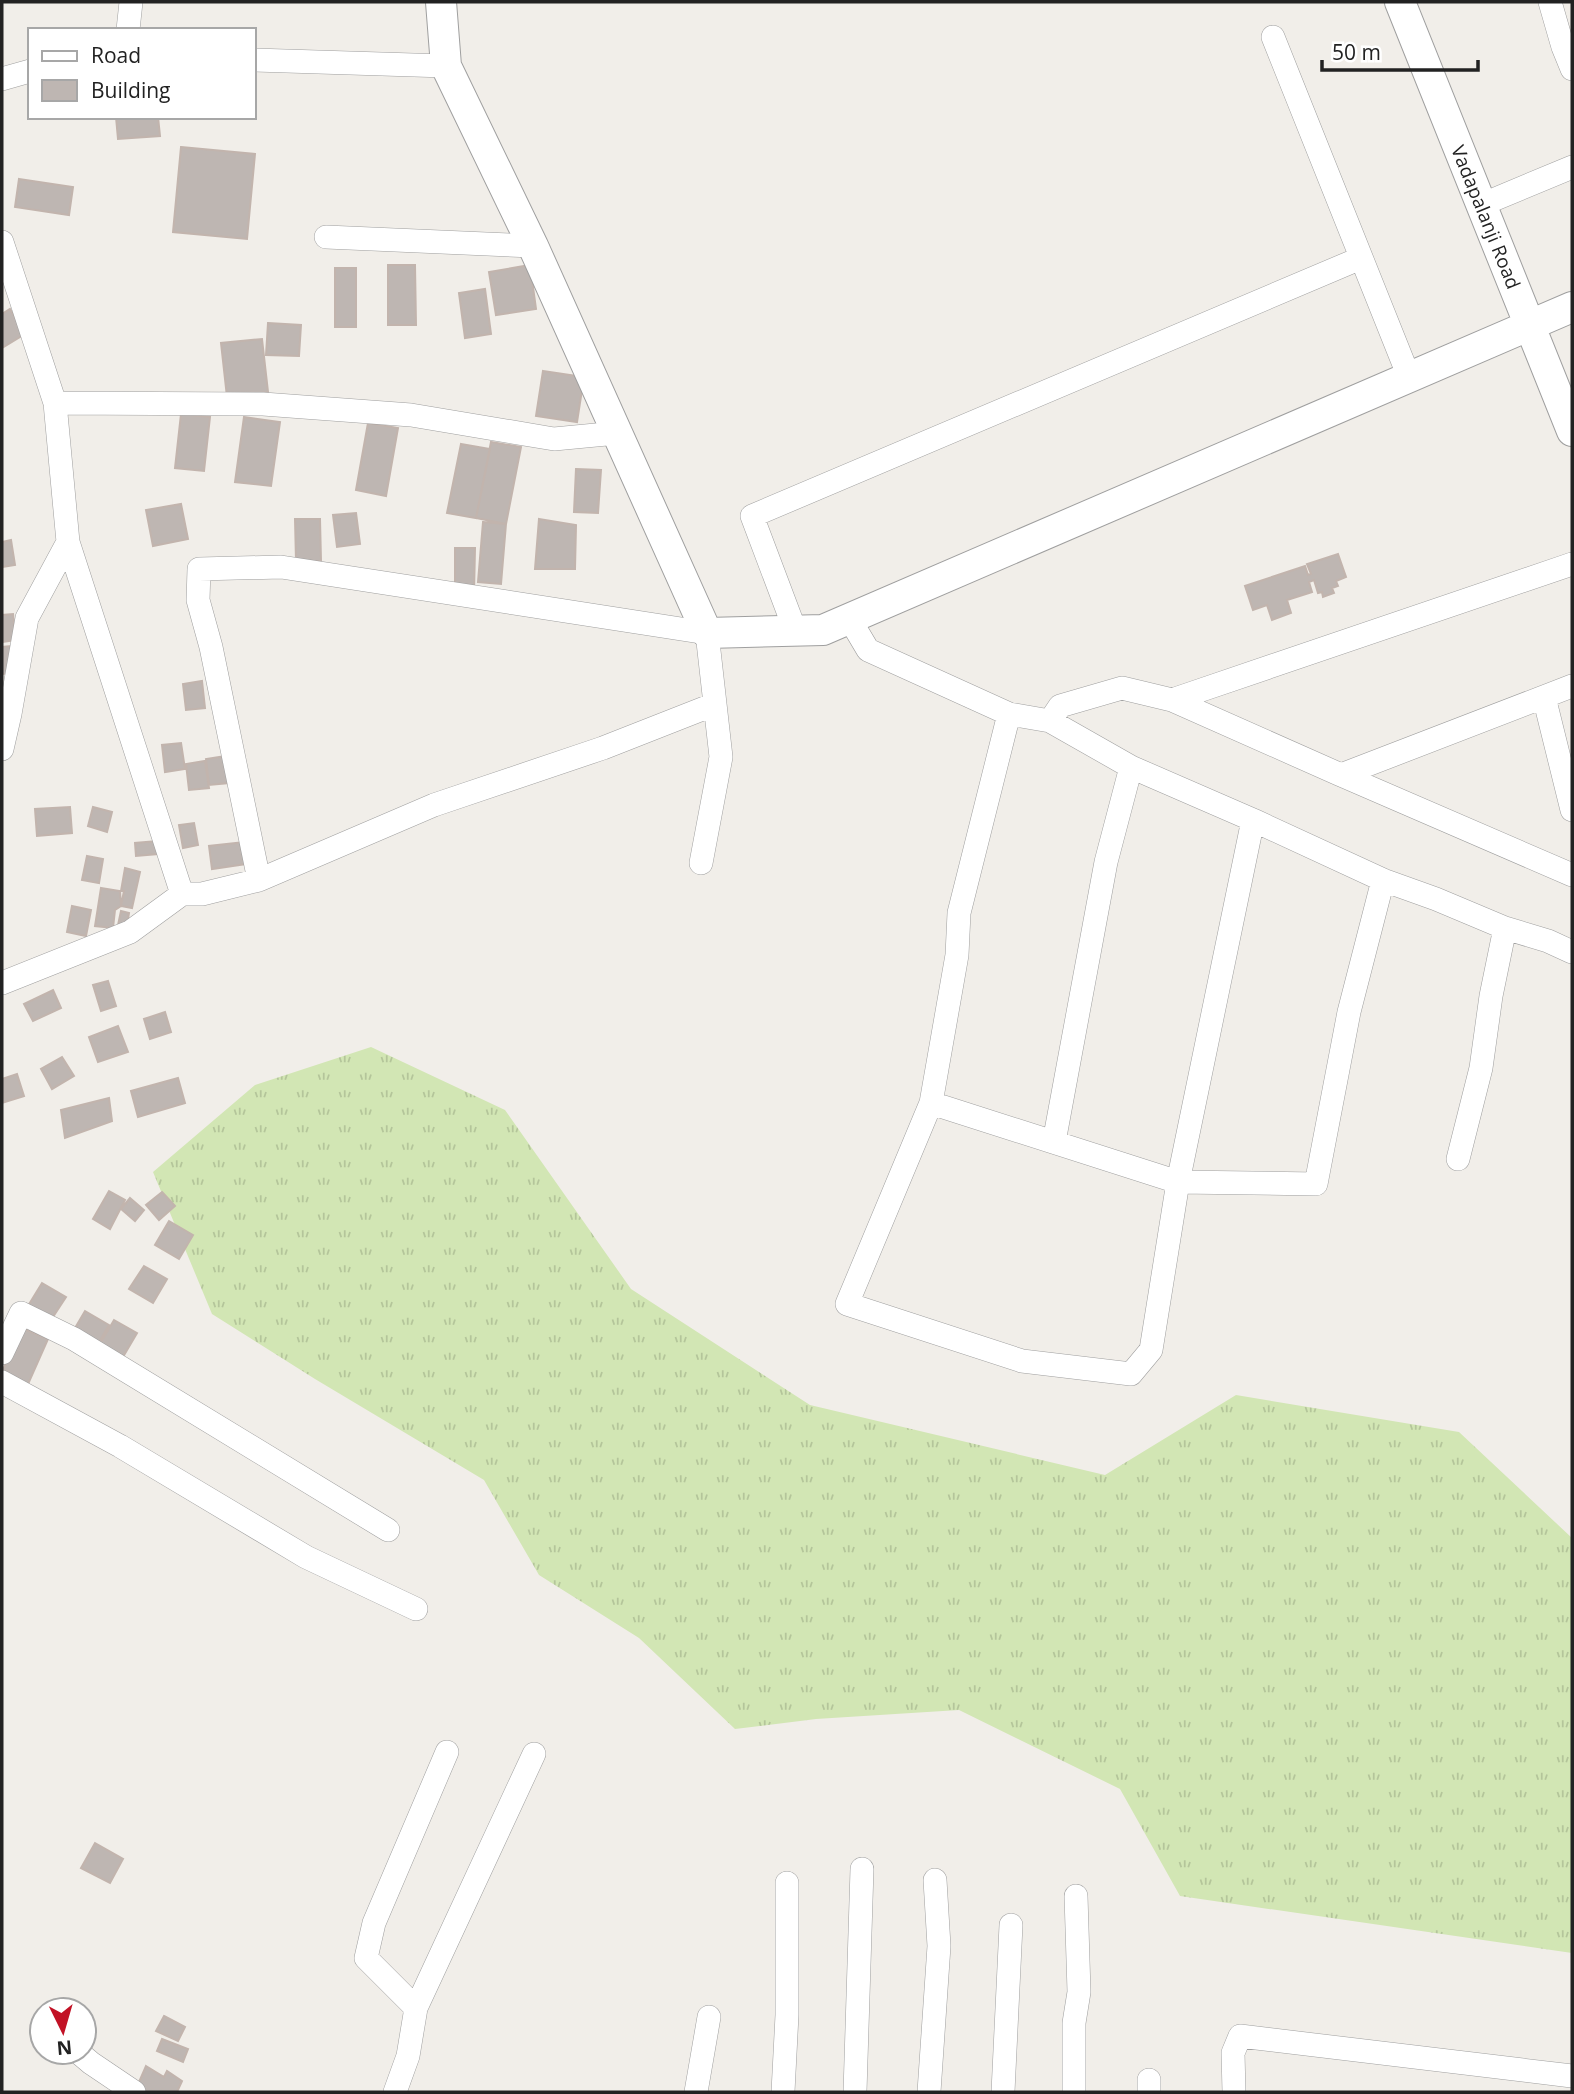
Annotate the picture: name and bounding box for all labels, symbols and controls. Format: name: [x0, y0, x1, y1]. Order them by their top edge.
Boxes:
legend: [28, 28, 256, 119]
scale bar: [1322, 28, 1478, 72]
text: 50 m: [1332, 38, 1381, 66]
text: Road: [91, 41, 141, 69]
text: Building: [91, 76, 170, 104]
street label: Vadapalanji Road: [1445, 141, 1527, 293]
north arrow: [28, 1996, 98, 2066]
text: N: [56, 2034, 73, 2062]

